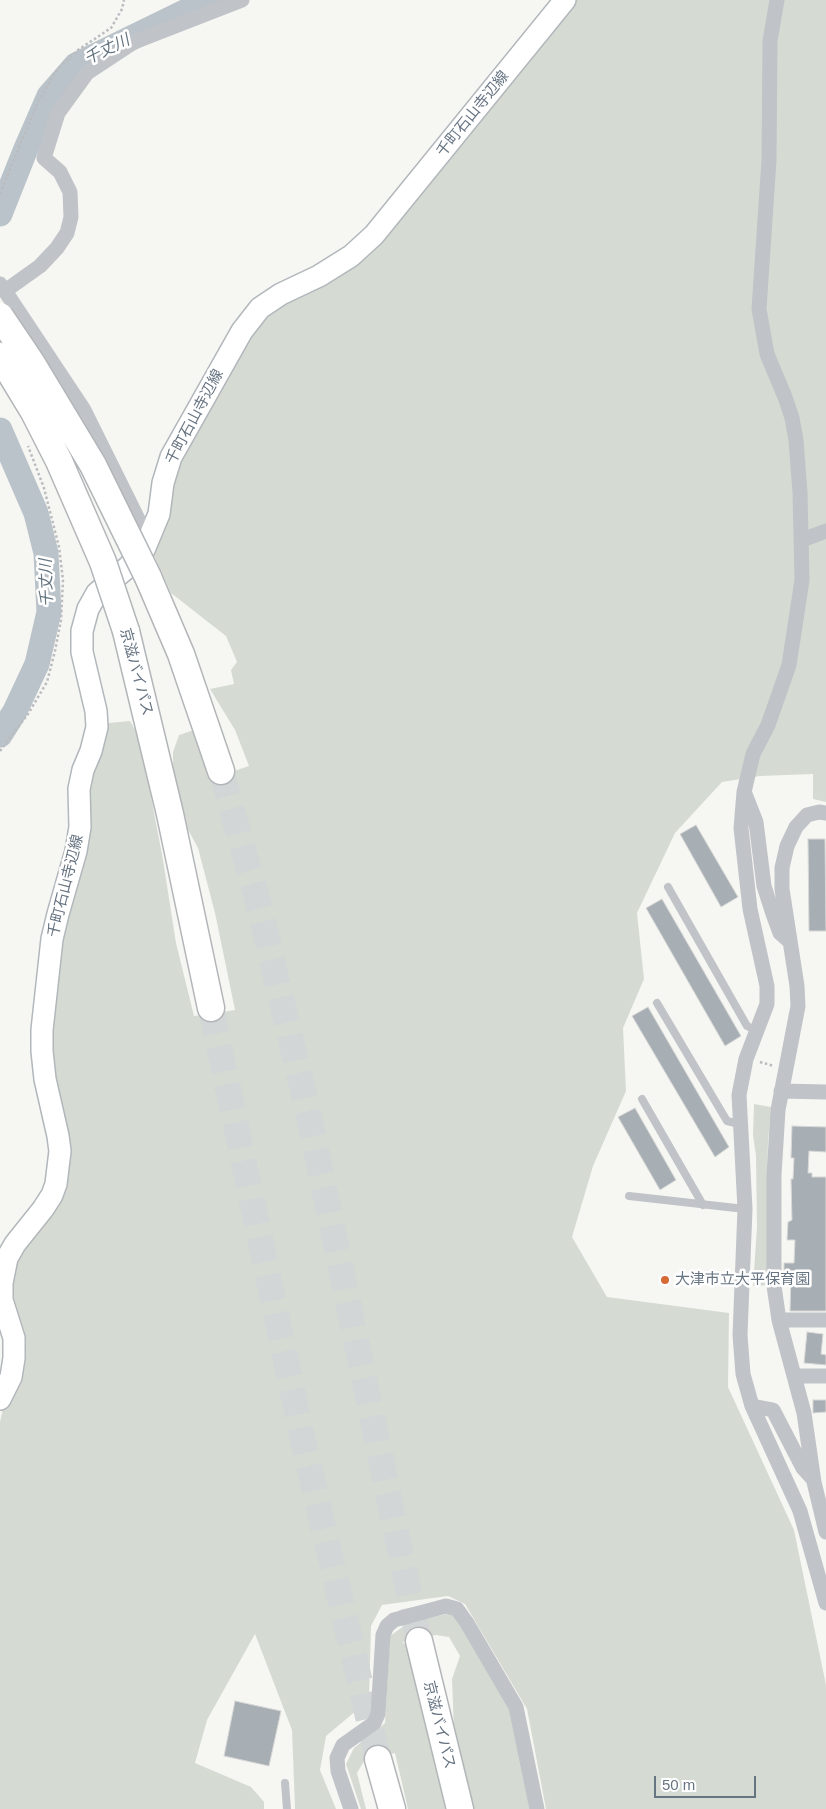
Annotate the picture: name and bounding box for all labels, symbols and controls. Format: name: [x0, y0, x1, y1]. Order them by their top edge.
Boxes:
water label: 千丈川: [81, 31, 133, 69]
street label: 千町石山寺辺線: [433, 68, 513, 160]
street label: 千町石山寺辺線: [162, 366, 228, 468]
water label: 千丈川: [37, 559, 57, 607]
street label: 京滋バイパス: [116, 626, 156, 718]
street label: 千町石山寺辺線: [45, 833, 87, 939]
place label: 大津市立大平保育園: [675, 1271, 810, 1289]
marker: 大津市立大平保育園: [659, 1274, 671, 1286]
street label: 京滋バイパス: [419, 1679, 459, 1771]
scale bar: [656, 1766, 758, 1798]
text: 50 m: [662, 1776, 695, 1793]

